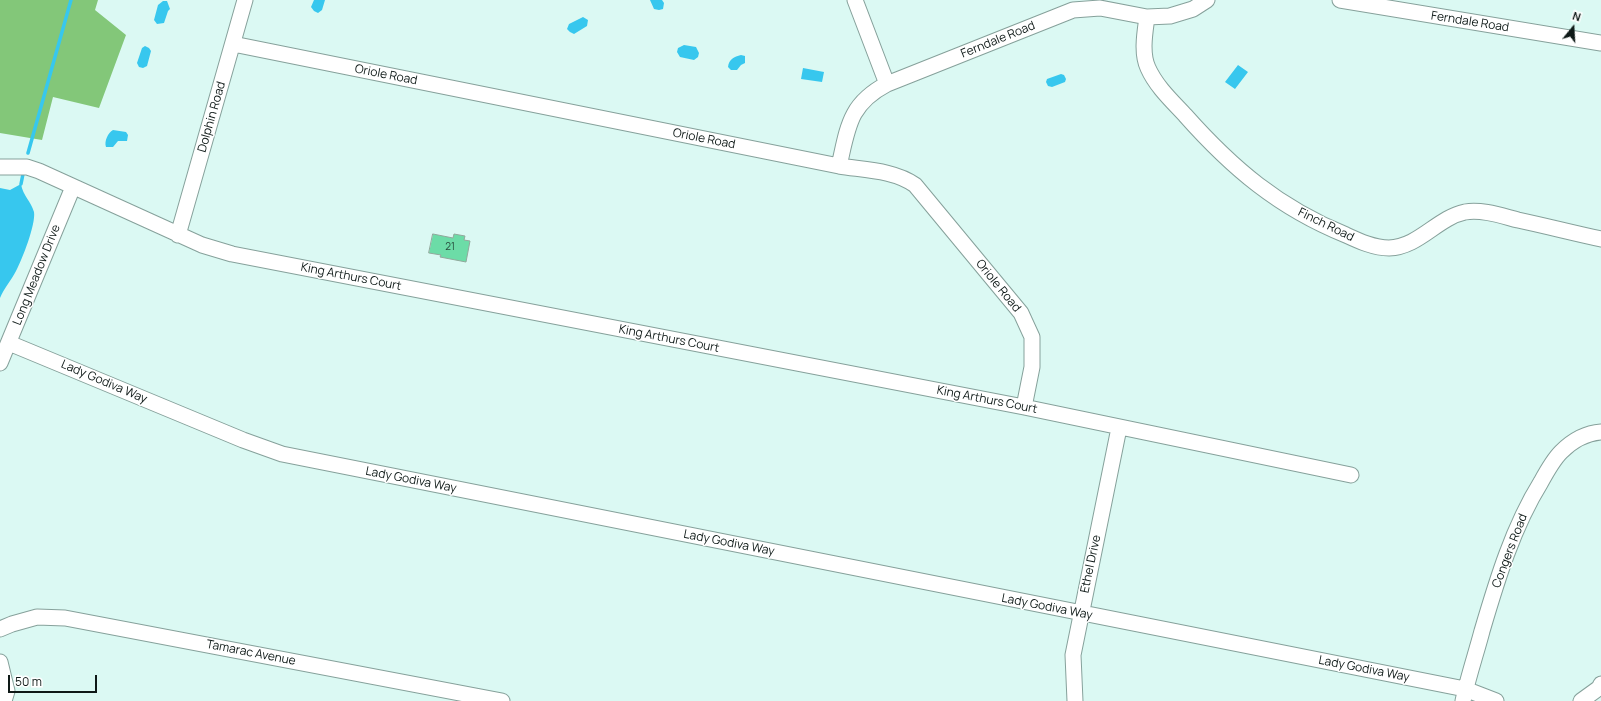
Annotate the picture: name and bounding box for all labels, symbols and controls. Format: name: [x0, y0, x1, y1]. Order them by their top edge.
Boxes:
north arrow: [1553, 8, 1593, 48]
text: N: [1571, 8, 1583, 24]
street label: Ferndale Road: [1430, 9, 1510, 35]
street label: Ferndale Road: [959, 19, 1037, 61]
street label: Oriole Road: [353, 62, 419, 88]
street label: Dolphin Road: [195, 80, 229, 154]
street label: Oriole Road: [671, 126, 737, 152]
street label: Finch Road: [1296, 205, 1356, 245]
street label: Long Meadow Drive: [10, 223, 64, 327]
house number: 21: [445, 241, 455, 253]
street label: Oriole Road: [972, 257, 1024, 315]
street label: King Arthurs Court: [299, 260, 403, 294]
street label: King Arthurs Court: [617, 322, 721, 356]
street label: Lady Godiva Way: [59, 357, 149, 407]
street label: King Arthurs Court: [935, 383, 1039, 417]
street label: Lady Godiva Way: [364, 464, 458, 496]
street label: Congers Road: [1489, 512, 1531, 590]
street label: Lady Godiva Way: [682, 527, 776, 559]
street label: Ethel Drive: [1078, 534, 1104, 594]
street label: Lady Godiva Way: [1000, 591, 1094, 623]
street label: Tamarac Avenue: [205, 637, 297, 669]
street label: Lady Godiva Way: [1317, 653, 1411, 685]
scale bar: [10, 667, 99, 693]
text: 50 m: [15, 673, 42, 690]

